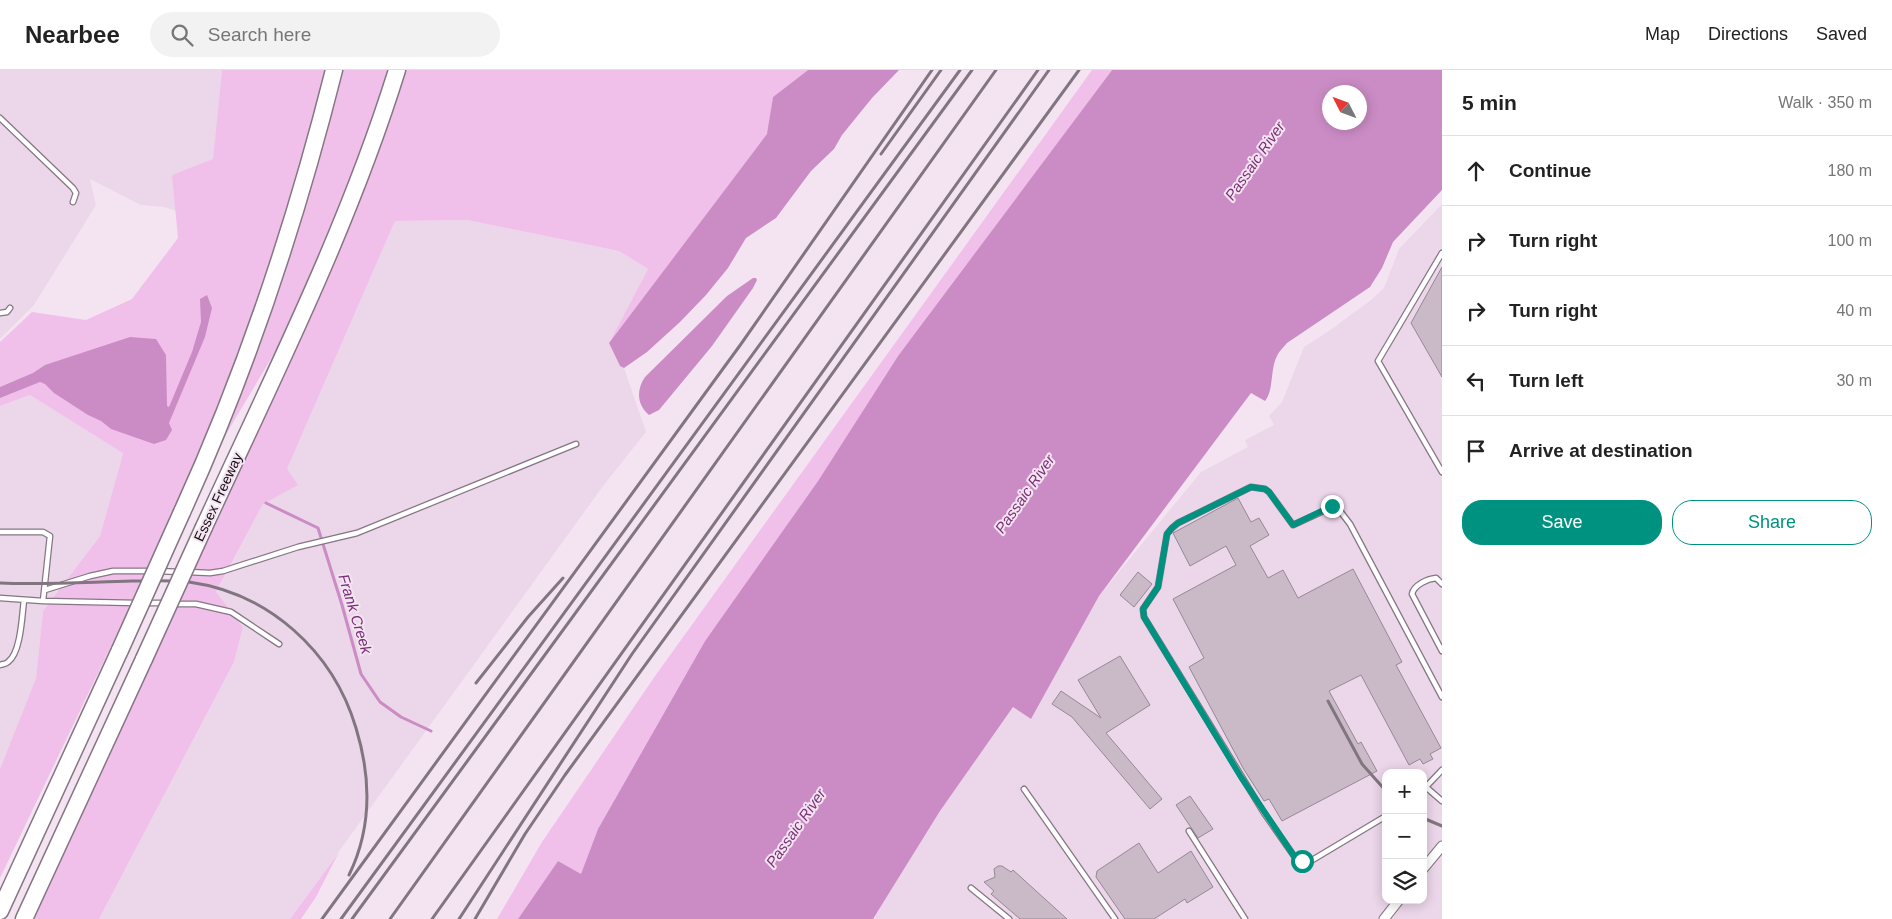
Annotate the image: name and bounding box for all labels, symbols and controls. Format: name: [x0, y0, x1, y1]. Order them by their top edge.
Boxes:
search box: [150, 12, 500, 57]
text: Nearbee: [25, 21, 120, 48]
icon: search: [168, 21, 196, 49]
text: Search here: [208, 24, 311, 45]
text: Map: [1645, 24, 1680, 44]
text: Directions: [1708, 24, 1788, 44]
text: Saved: [1816, 24, 1867, 44]
north arrow: [1322, 85, 1367, 130]
text: 5 min: [1462, 91, 1517, 114]
text: Walk · 350 m: [1778, 94, 1872, 111]
water label: Passaic River: [1221, 117, 1288, 203]
icon: ahead: [1462, 157, 1490, 185]
text: Continue: [1509, 160, 1591, 181]
text: 180 m: [1828, 162, 1872, 179]
icon: right: [1462, 227, 1490, 255]
text: Turn right: [1509, 230, 1597, 251]
text: 100 m: [1828, 232, 1872, 249]
icon: right: [1462, 297, 1490, 325]
text: Turn right: [1509, 300, 1597, 321]
text: 40 m: [1836, 302, 1872, 319]
icon: left: [1462, 367, 1490, 395]
text: Turn left: [1509, 370, 1584, 391]
text: 30 m: [1836, 372, 1872, 389]
icon: arrive: [1462, 437, 1490, 465]
text: Arrive at destination: [1509, 440, 1693, 461]
street label: Essex Freeway: [191, 450, 245, 544]
water label: Passaic River: [991, 450, 1058, 536]
route end: [1321, 495, 1344, 518]
button: Save: [1462, 500, 1662, 545]
button: Share: [1672, 500, 1872, 545]
water label: Frank Creek: [335, 572, 376, 657]
map controls: [1382, 769, 1427, 904]
button: +: [1382, 769, 1427, 814]
water label: Passaic River: [762, 784, 829, 870]
button: −: [1382, 814, 1427, 859]
route start: [1291, 850, 1314, 873]
button: layers: [1382, 859, 1427, 904]

